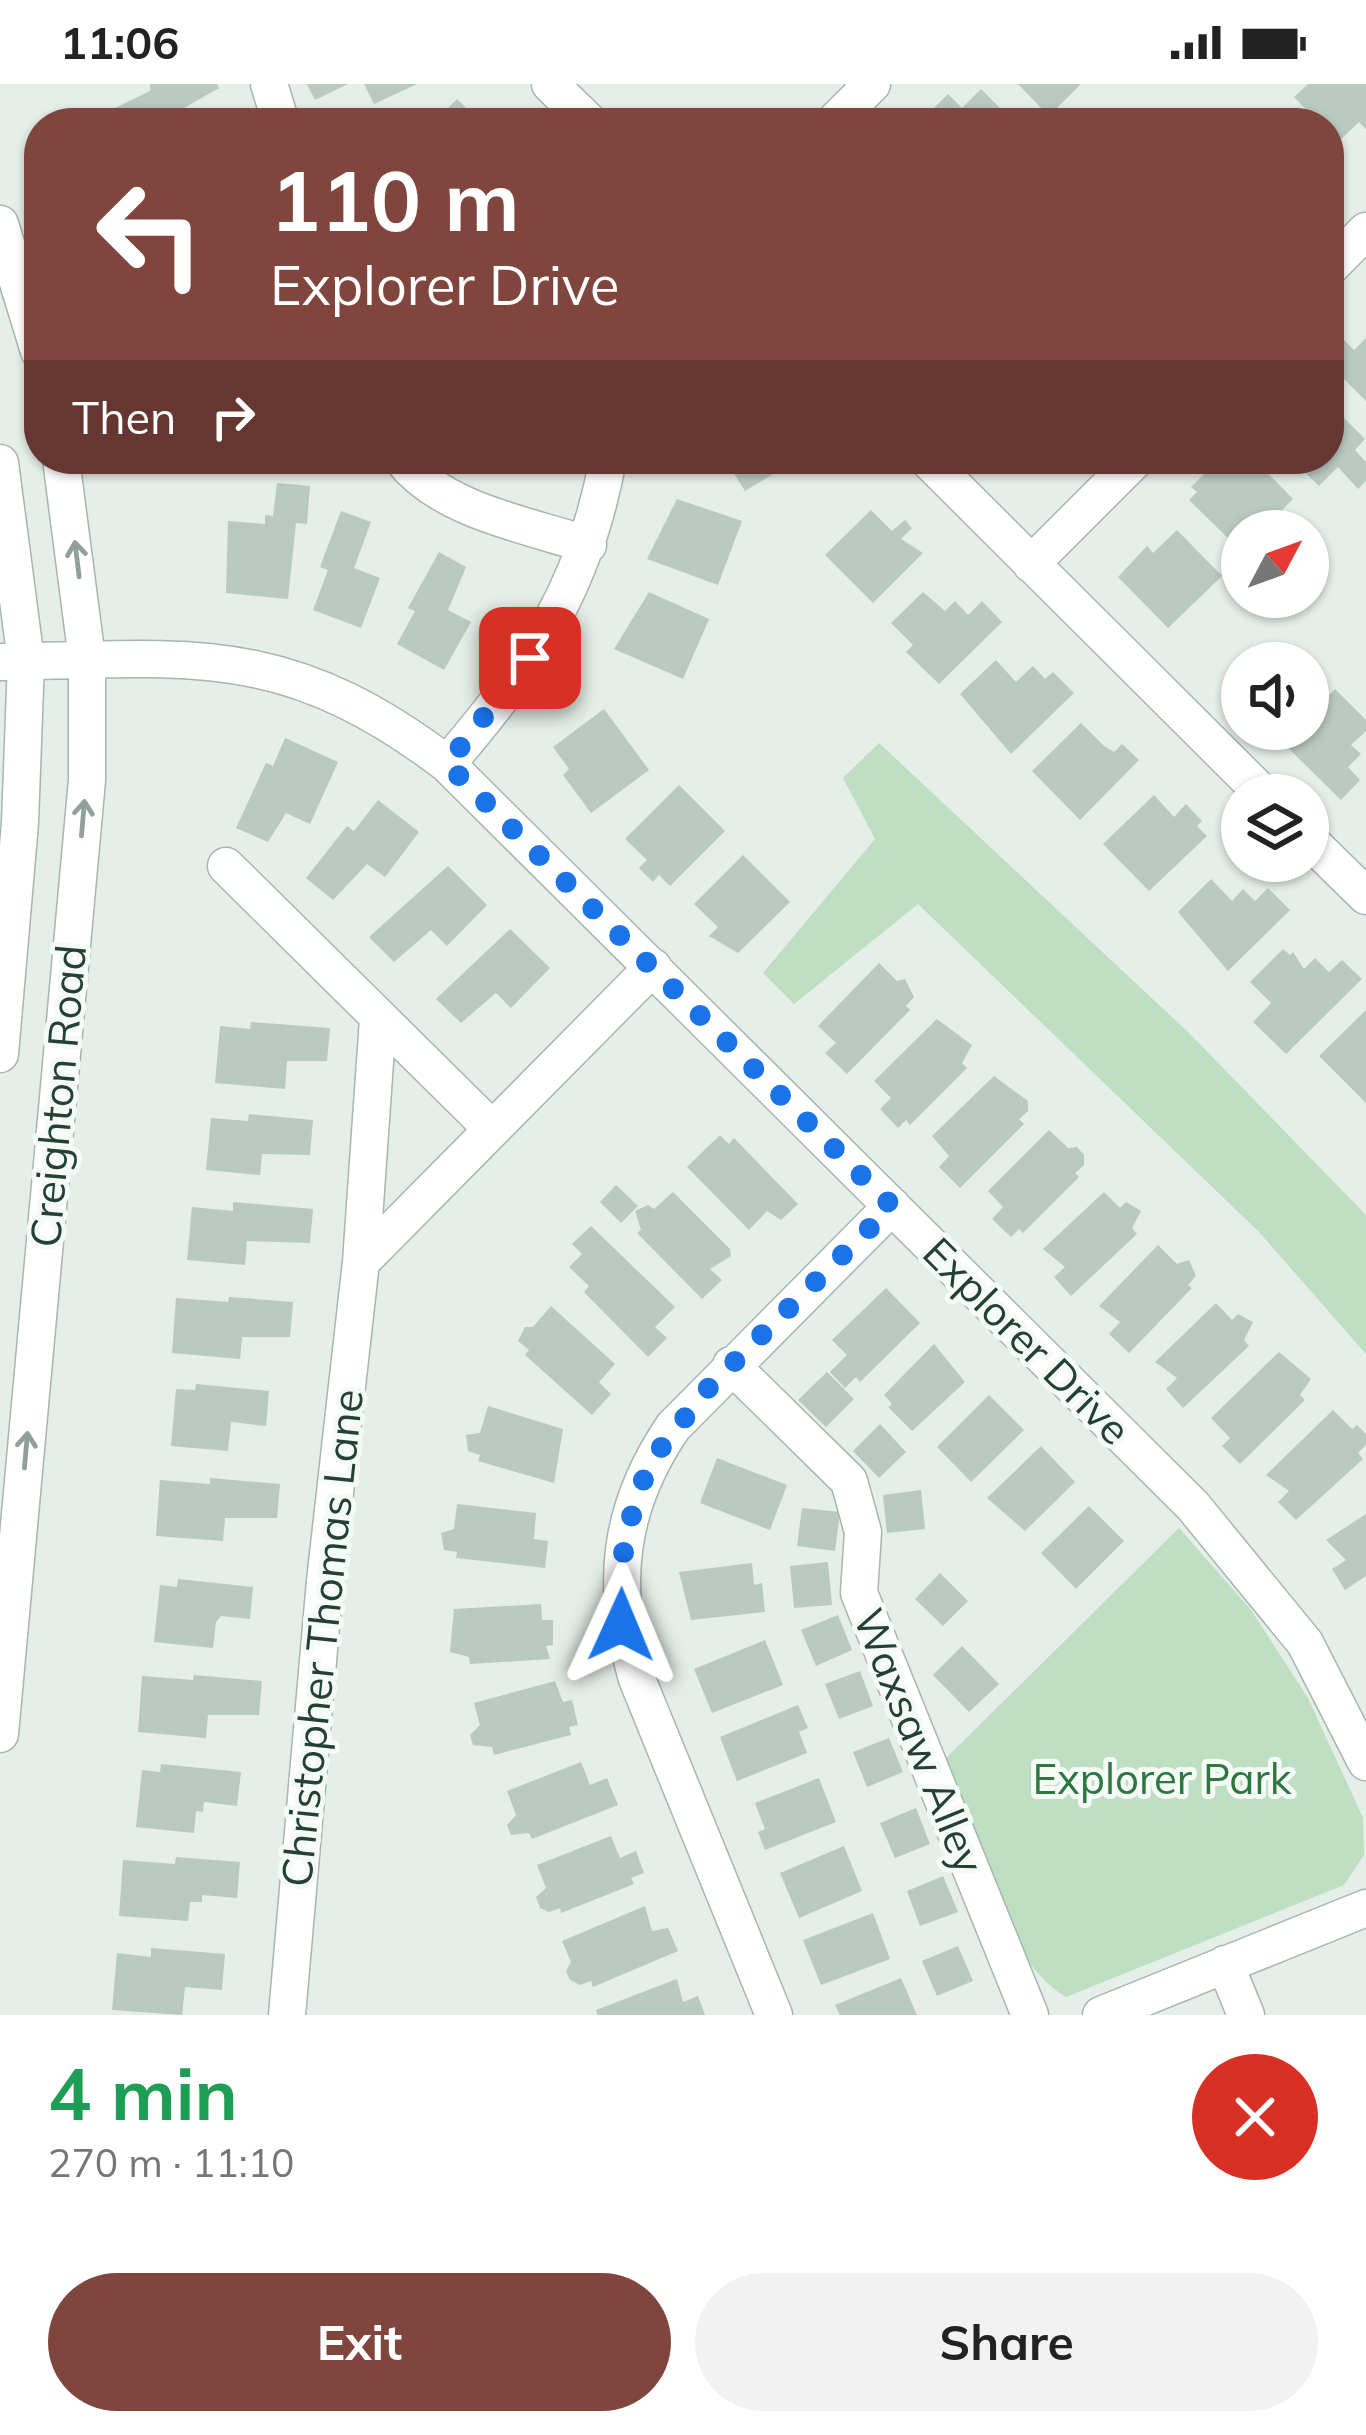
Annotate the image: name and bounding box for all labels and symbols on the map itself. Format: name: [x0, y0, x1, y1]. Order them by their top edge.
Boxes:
north arrow: [1221, 510, 1329, 618]
one-way arrow: [65, 540, 87, 579]
pin: [479, 607, 581, 709]
one-way arrow: [72, 800, 95, 839]
street label: Creighton Road: [18, 942, 97, 1249]
street label: Explorer Drive: [913, 1226, 1142, 1455]
street label: Christopher Thomas Lane: [269, 1387, 374, 1889]
one-way arrow: [15, 1431, 38, 1470]
position arrow: [558, 1562, 684, 1688]
street label: Waxsaw Alley: [842, 1601, 997, 1881]
park label: Explorer Park: [1033, 1752, 1292, 1805]

